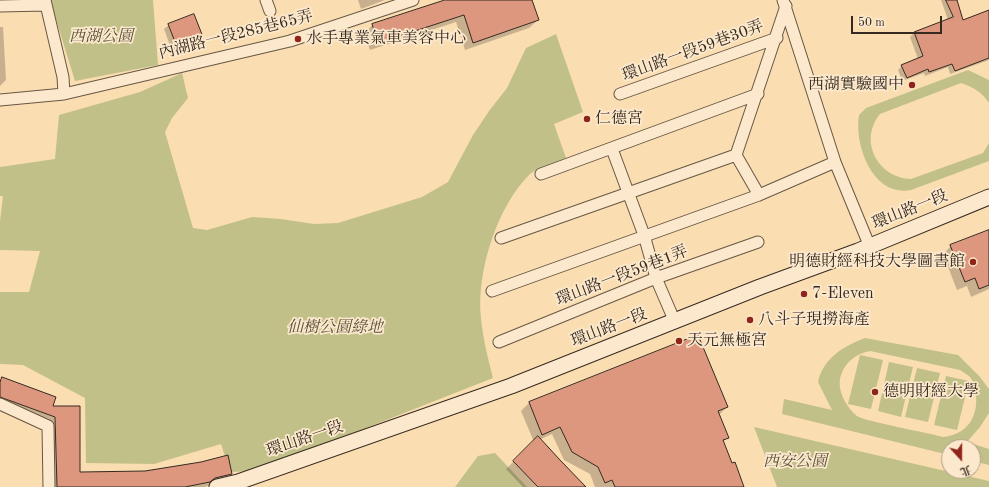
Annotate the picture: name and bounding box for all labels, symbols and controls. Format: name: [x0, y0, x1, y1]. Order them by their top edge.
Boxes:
street label: 內湖路一段285巷65弄: [157, 7, 315, 63]
scale bar: [853, 8, 944, 34]
street label: 環山路一段59巷30弄: [620, 16, 766, 86]
text: 50 m: [858, 17, 885, 29]
park label: 西湖公園: [69, 27, 133, 47]
place label: 水手專業氣車美容中心: [306, 29, 466, 49]
marker: 水手專業氣車美容中心: [293, 34, 303, 44]
place label: 西湖實驗國中: [808, 75, 904, 95]
marker: 西湖實驗國中: [907, 80, 917, 90]
place label: 仁德宮: [595, 109, 643, 129]
marker: 仁德宮: [582, 114, 592, 124]
street label: 環山路一段: [869, 186, 951, 234]
street label: 環山路一段59巷1弄: [553, 242, 691, 310]
place label: 明德財經科技大學圖書館: [789, 252, 965, 272]
marker: 明德財經科技大學圖書館: [968, 257, 978, 267]
place label: 7-Eleven: [812, 284, 874, 304]
marker: 7-Eleven: [799, 289, 809, 299]
street label: 環山路一段: [568, 305, 650, 351]
place label: 八斗子現撈海產: [758, 310, 870, 330]
marker: 八斗子現撈海產: [745, 315, 755, 325]
park label: 仙樹公園綠地: [287, 318, 383, 338]
place label: 天元無極宮: [687, 331, 767, 351]
marker: 天元無極宮: [674, 336, 684, 346]
place label: 德明財經大學: [883, 382, 979, 402]
marker: 德明財經大學: [870, 387, 880, 397]
street label: 環山路一段: [264, 417, 346, 461]
north arrow: [941, 439, 981, 479]
park label: 西安公園: [763, 452, 827, 472]
text: 北: [958, 463, 972, 477]

